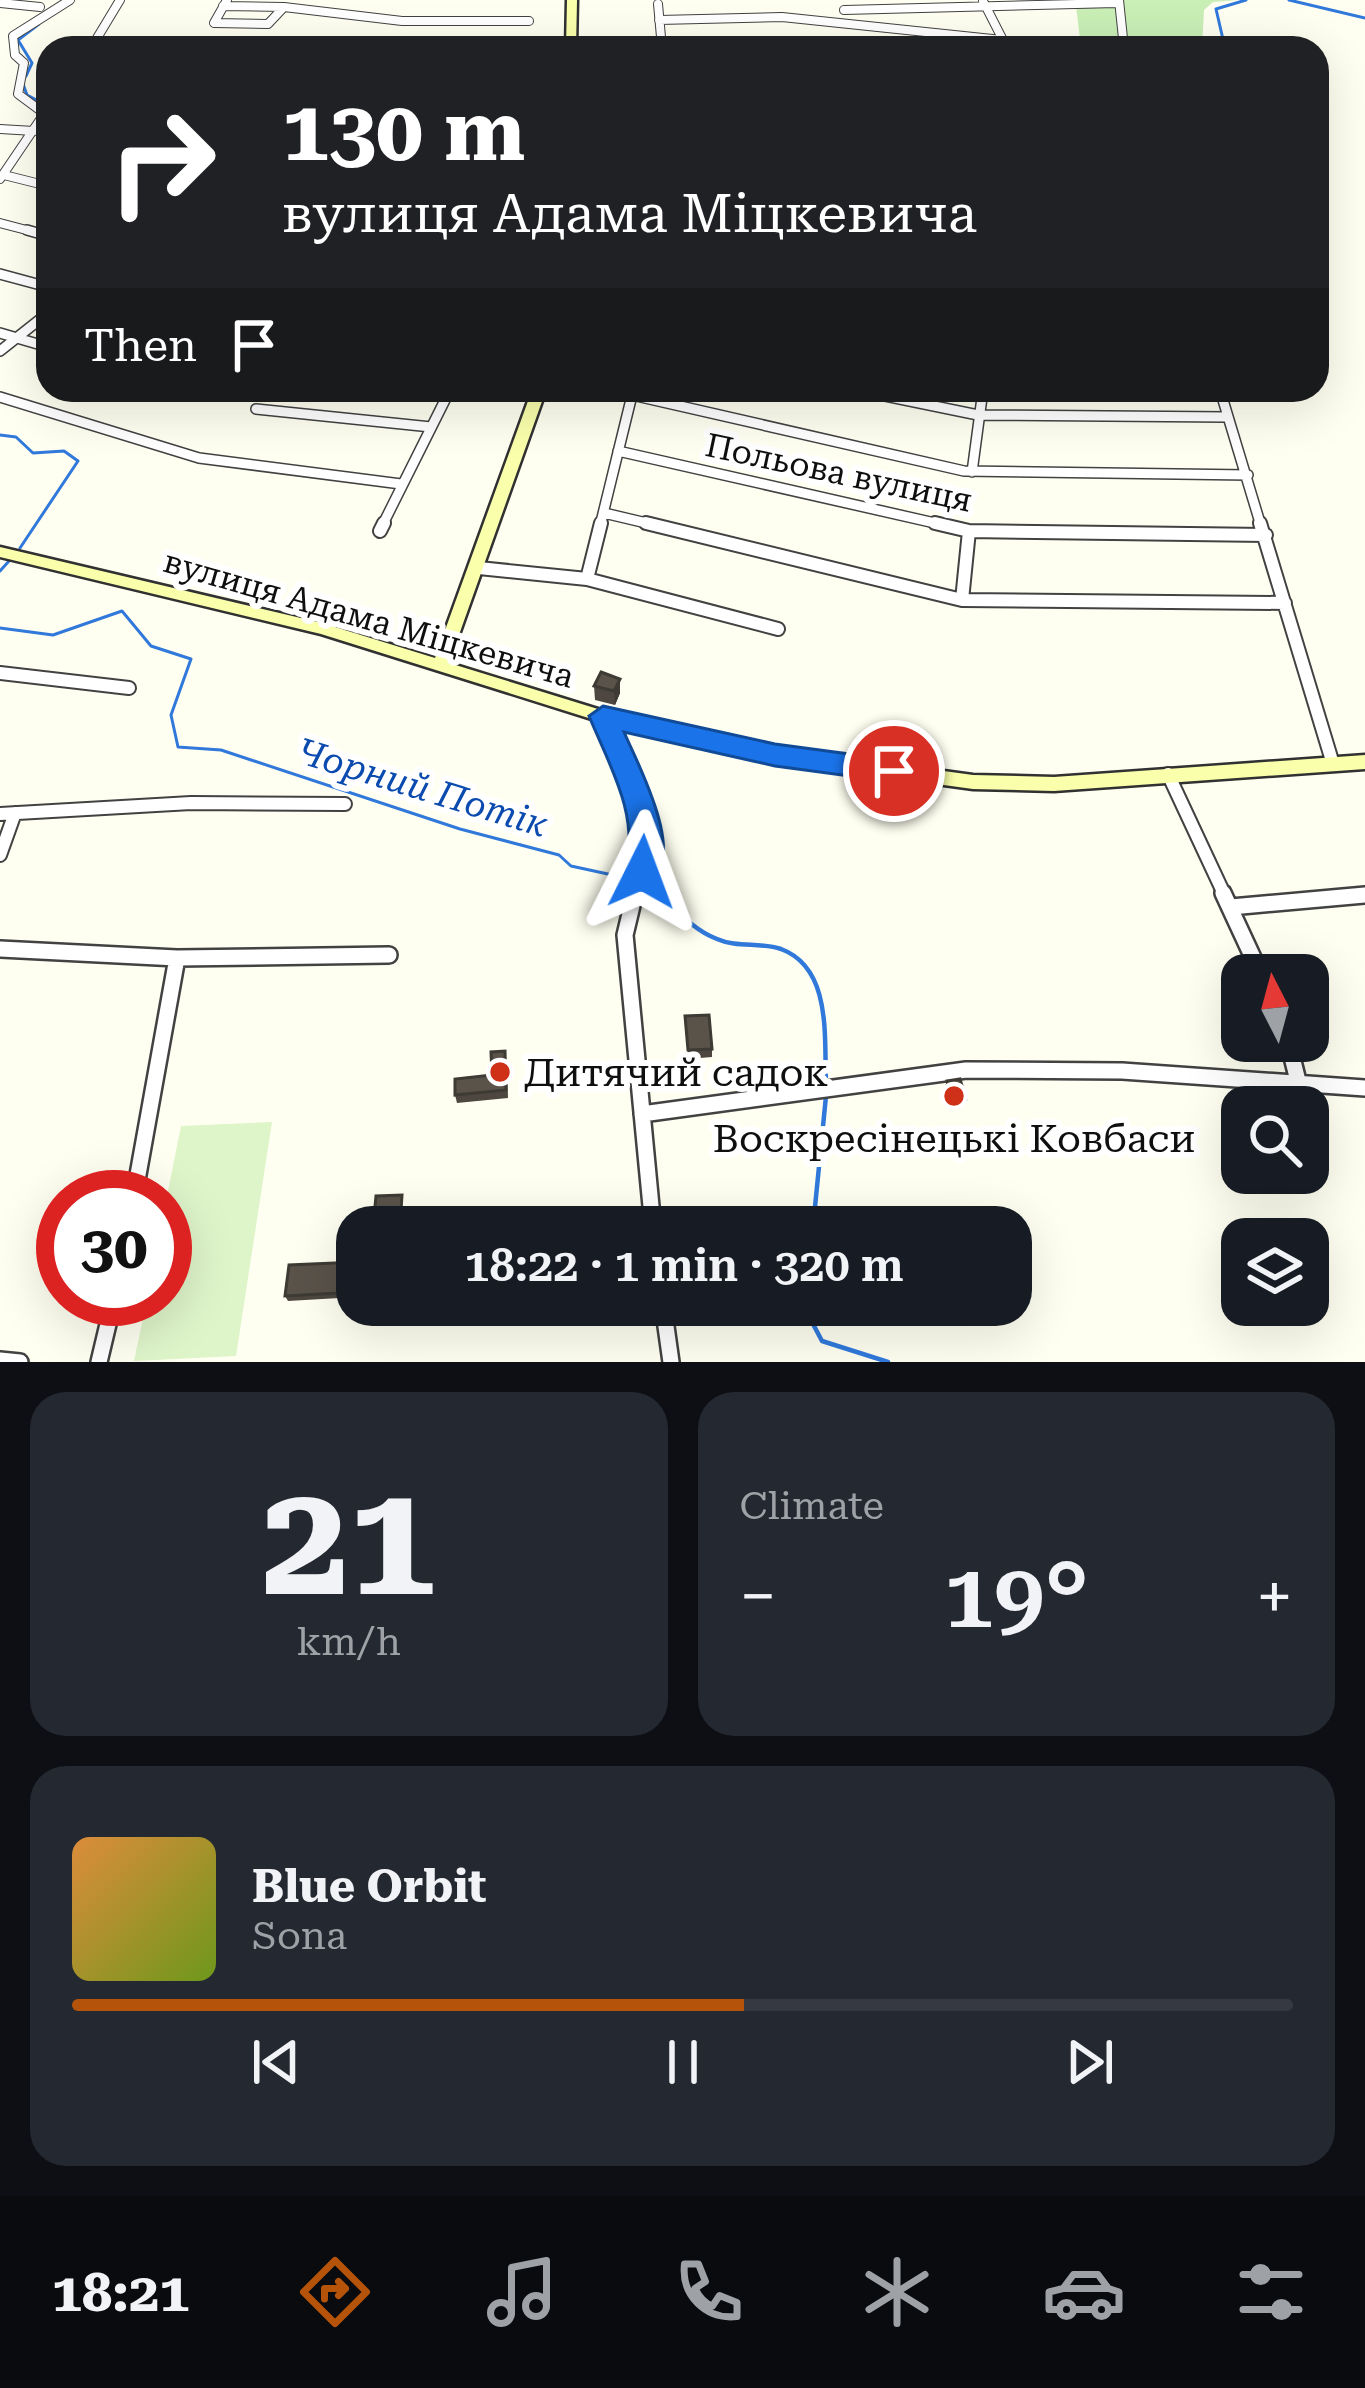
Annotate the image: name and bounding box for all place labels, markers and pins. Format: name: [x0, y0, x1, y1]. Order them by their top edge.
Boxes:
pin: [843, 720, 945, 822]
place label: Дитячий садок: [524, 1050, 828, 1096]
marker: Дитячий садок: [487, 1059, 513, 1085]
marker: Воскресінецькі Ковбаси: [941, 1083, 967, 1109]
place label: Воскресінецькі Ковбаси: [713, 1116, 1195, 1162]

